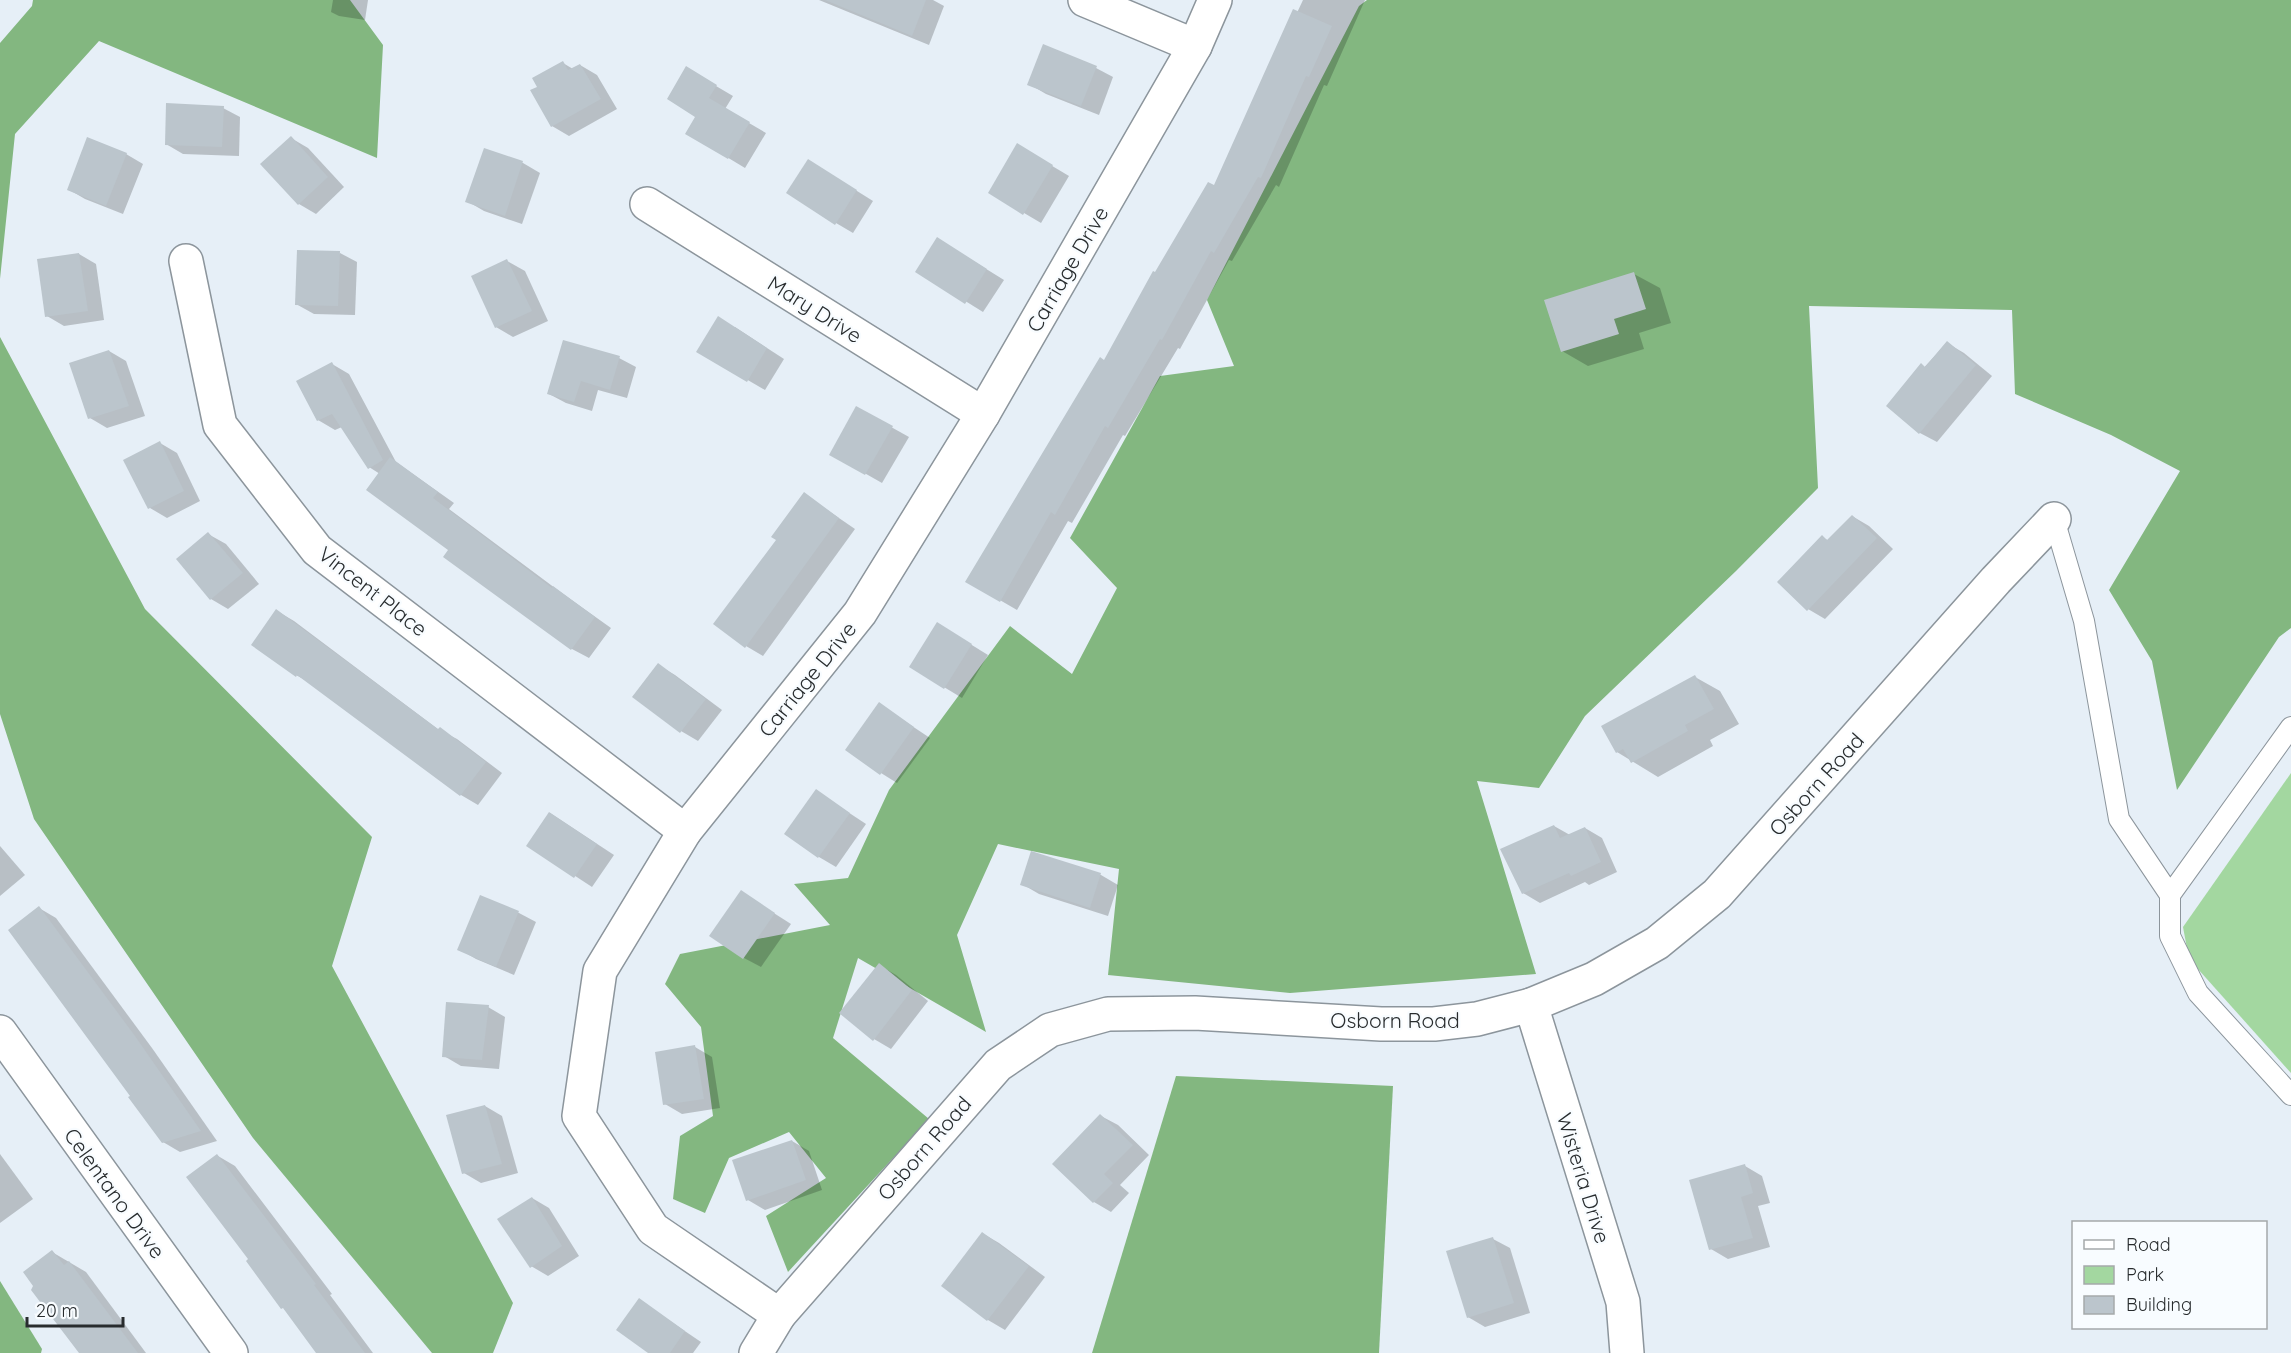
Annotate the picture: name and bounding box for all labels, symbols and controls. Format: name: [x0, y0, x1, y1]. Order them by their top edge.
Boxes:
street label: Carriage Drive: [1021, 202, 1113, 336]
street label: Mary Drive: [763, 270, 867, 348]
street label: Vincent Place: [313, 540, 433, 642]
street label: Carriage Drive: [753, 616, 861, 742]
street label: Osborn Road: [1763, 727, 1869, 841]
street label: Osborn Road: [1330, 1007, 1460, 1033]
street label: Osborn Road: [872, 1091, 976, 1205]
street label: Wisteria Drive: [1552, 1110, 1616, 1246]
street label: Celentano Drive: [59, 1123, 171, 1263]
legend: [2072, 1221, 2267, 1329]
text: Road: [2126, 1233, 2171, 1256]
text: Park: [2126, 1263, 2164, 1286]
scale bar: [27, 1290, 123, 1328]
text: Building: [2126, 1293, 2192, 1316]
text: 20 m: [36, 1299, 78, 1322]

